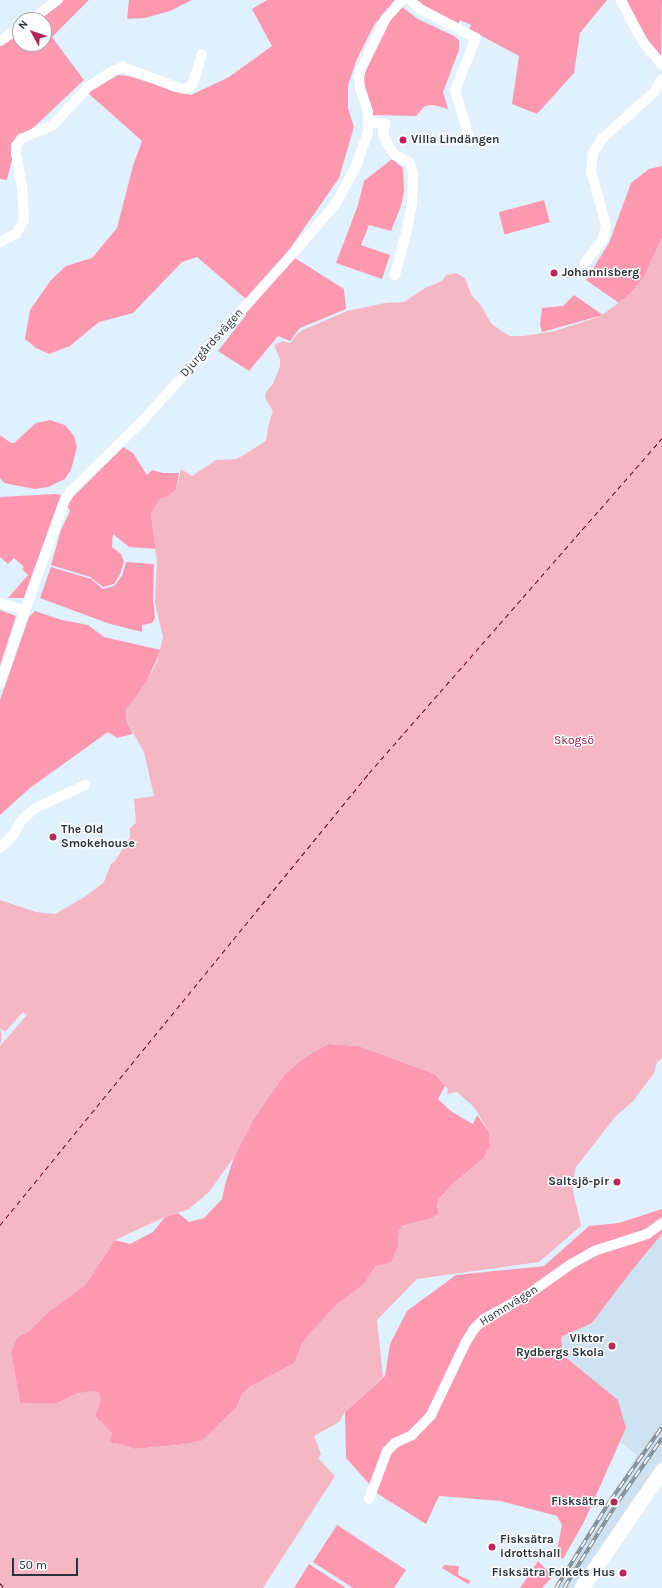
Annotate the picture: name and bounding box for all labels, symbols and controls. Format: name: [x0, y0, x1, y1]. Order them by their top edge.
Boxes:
north arrow: [12, 12, 52, 52]
text: N: [16, 17, 31, 32]
place label: Villa Lindängen: [411, 133, 500, 147]
marker: Villa Lindängen: [398, 135, 408, 145]
place label: Johannisberg: [562, 266, 639, 280]
marker: Johannisberg: [549, 268, 559, 278]
street label: Djurgårdsvägen: [178, 306, 246, 380]
park label: Skogsö: [554, 734, 594, 748]
place label: The Old Smokehouse: [61, 823, 135, 851]
marker: The Old Smokehouse: [48, 832, 58, 842]
place label: Saltsjö-pir: [548, 1175, 609, 1189]
marker: Saltsjö-pir: [612, 1177, 622, 1187]
street label: Hamnvägen: [477, 1282, 541, 1330]
place label: Viktor Rydbergs Skola: [516, 1332, 604, 1360]
marker: Viktor Rydbergs Skola: [607, 1341, 617, 1351]
place label: Fisksätra: [551, 1495, 605, 1509]
marker: Fisksätra: [608, 1496, 620, 1508]
place label: Fisksätra idrottshall: [500, 1533, 560, 1561]
marker: Fisksätra idrottshall: [487, 1542, 497, 1552]
scale bar: [14, 1550, 80, 1576]
text: 50 m: [19, 1558, 47, 1572]
place label: Fisksätra Folkets Hus: [492, 1566, 615, 1580]
marker: Fisksätra Folkets Hus: [618, 1568, 628, 1578]

